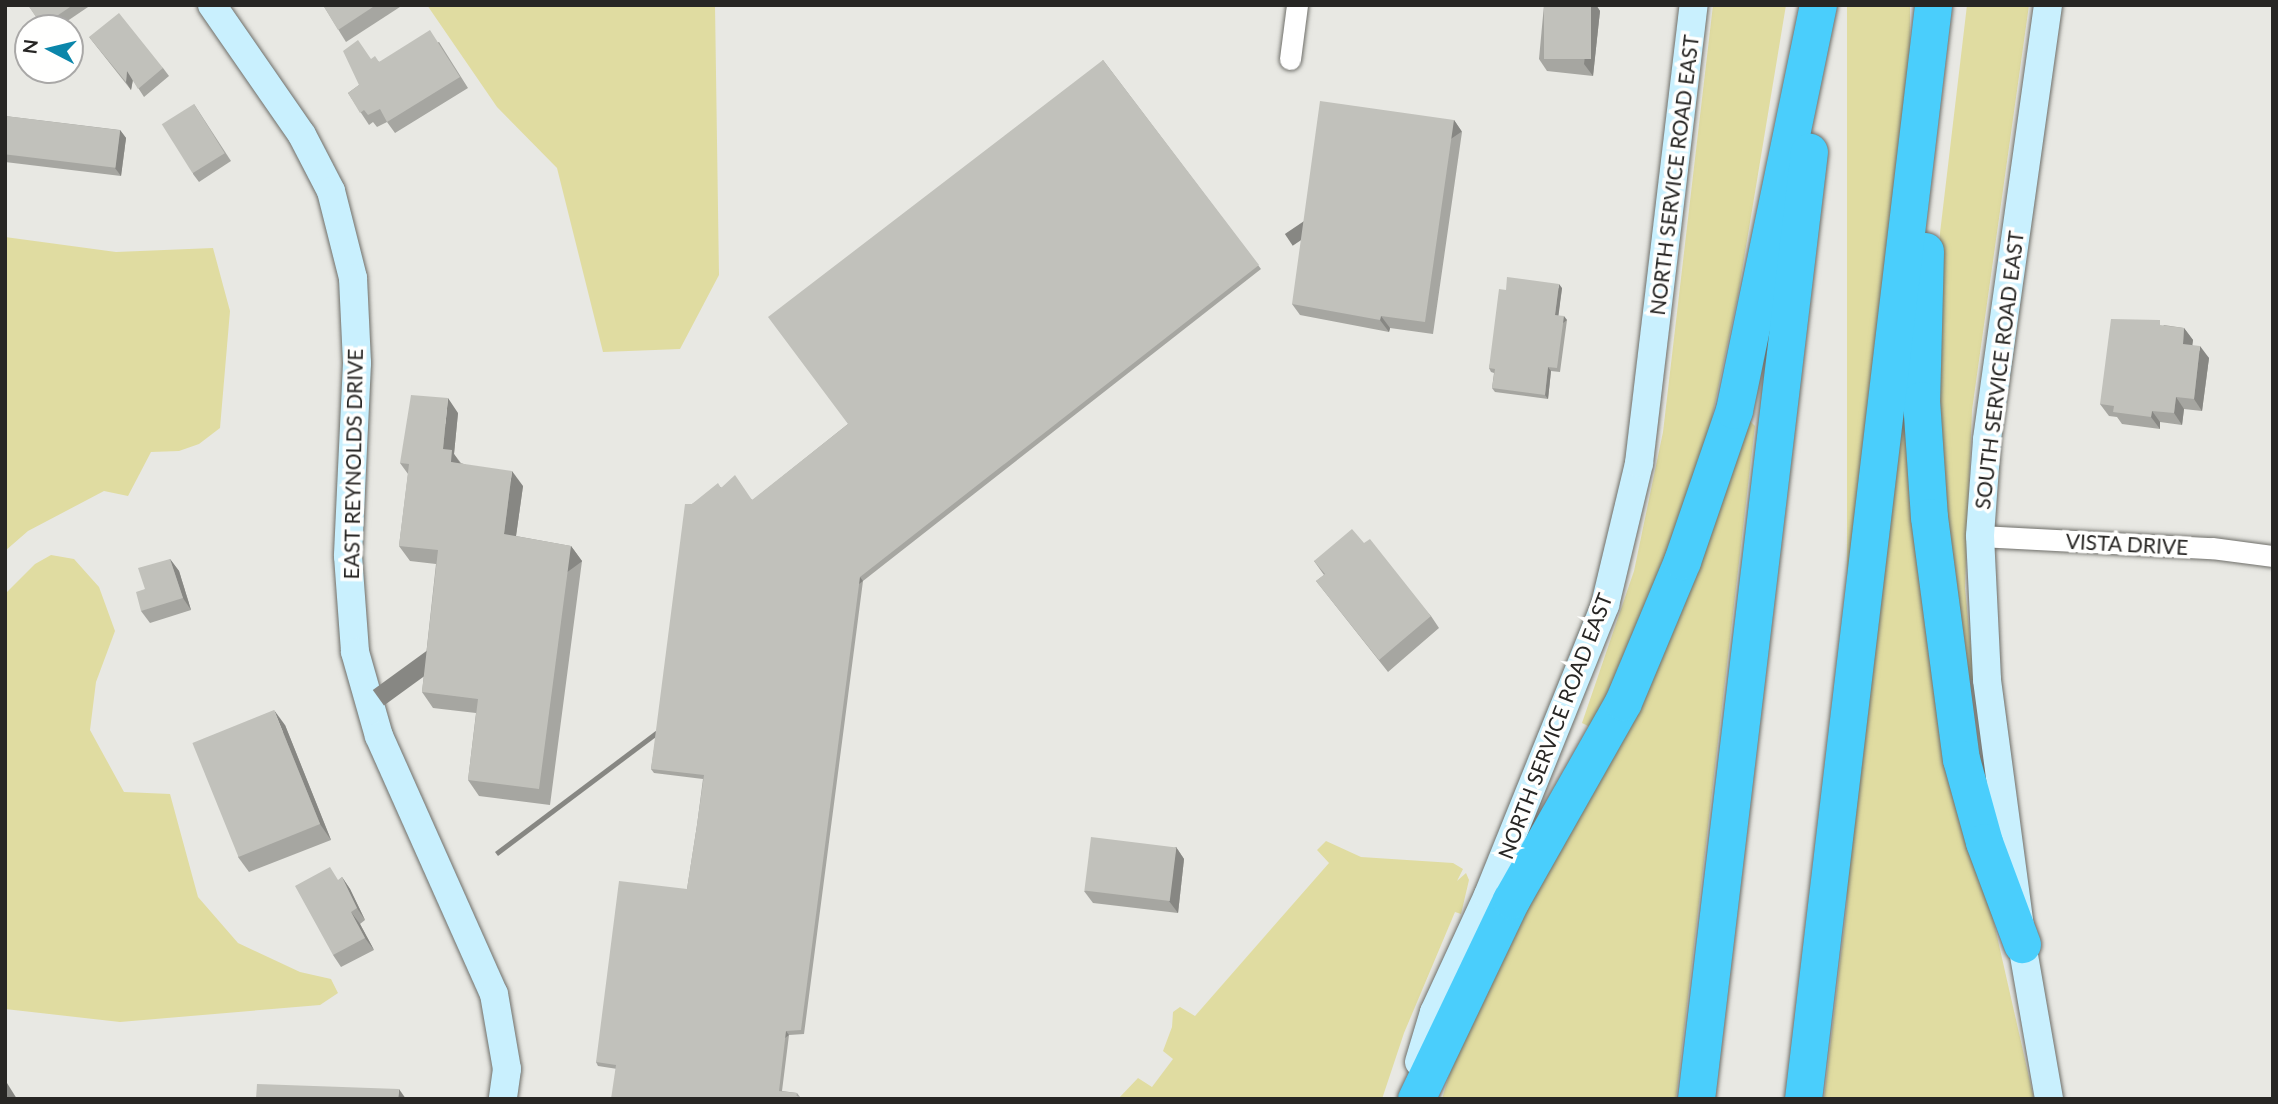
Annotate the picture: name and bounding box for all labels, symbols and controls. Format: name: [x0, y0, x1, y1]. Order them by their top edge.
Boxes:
north arrow: [14, 14, 84, 84]
street label: NORTH SERVICE ROAD EAST: [1644, 33, 1704, 317]
text: N: [17, 38, 42, 55]
street label: SOUTH SERVICE ROAD EAST: [1969, 229, 2029, 511]
street label: EAST REYNOLDS DRIVE: [338, 348, 368, 580]
street label: VISTA DRIVE: [2065, 528, 2189, 560]
street label: NORTH SERVICE ROAD EAST: [1493, 590, 1617, 862]

